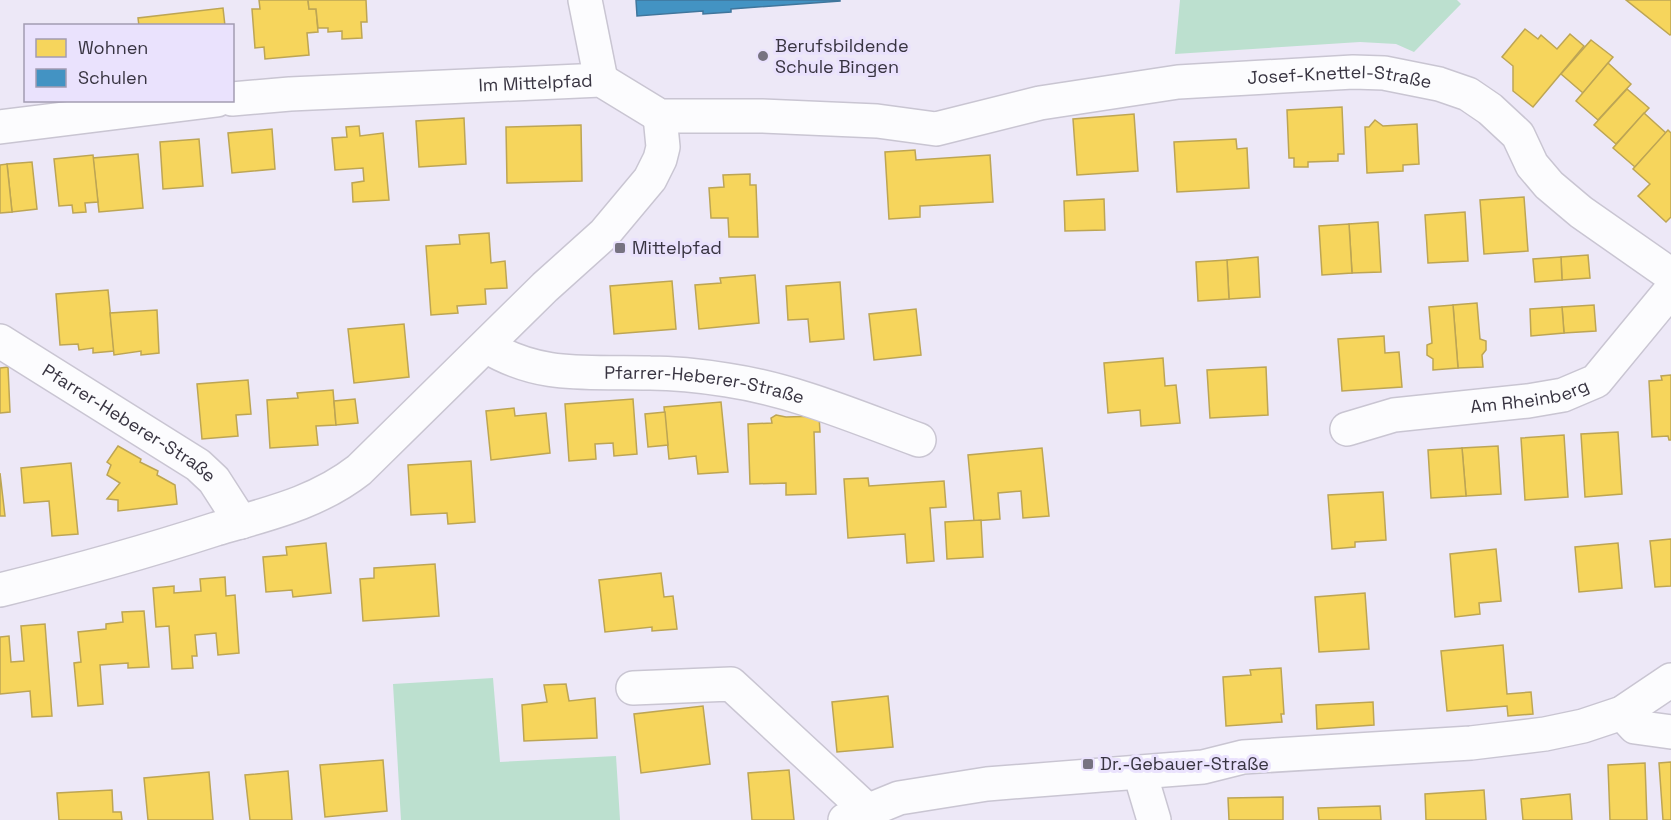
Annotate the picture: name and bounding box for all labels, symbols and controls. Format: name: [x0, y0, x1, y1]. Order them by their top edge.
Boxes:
legend: [24, 24, 234, 102]
place label: Berufsbildende Schule Bingen: [775, 34, 909, 78]
text: Wohnen: [78, 36, 148, 59]
marker: Berufsbildende Schule Bingen: [756, 49, 770, 63]
street label: Josef-Knettel-Straße: [1247, 60, 1434, 93]
text: Schulen: [78, 66, 148, 89]
street label: Im Mittelpfad: [478, 68, 593, 97]
place label: Mittelpfad: [632, 236, 722, 259]
marker: Mittelpfad: [613, 241, 627, 255]
street label: Pfarrer-Heberer-Straße: [38, 358, 221, 487]
street label: Pfarrer-Heberer-Straße: [604, 361, 807, 409]
street label: Am Rheinberg: [1469, 373, 1592, 418]
place label: Dr.-Gebauer-Straße: [1100, 752, 1269, 775]
marker: Dr.-Gebauer-Straße: [1081, 757, 1095, 771]

